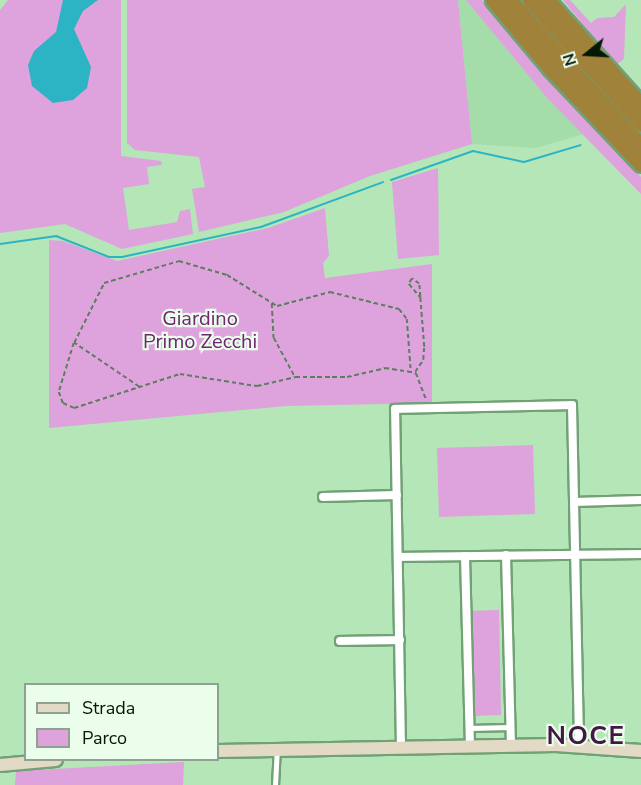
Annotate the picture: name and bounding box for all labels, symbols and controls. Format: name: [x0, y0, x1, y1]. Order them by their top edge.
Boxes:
north arrow: [557, 24, 617, 84]
text: N: [558, 50, 582, 69]
park label: Giardino Primo Zecchi: [143, 306, 257, 353]
legend: [24, 683, 219, 761]
text: Strada: [82, 696, 135, 720]
district label: NOCE: [546, 720, 626, 752]
text: Parco: [82, 726, 127, 750]

